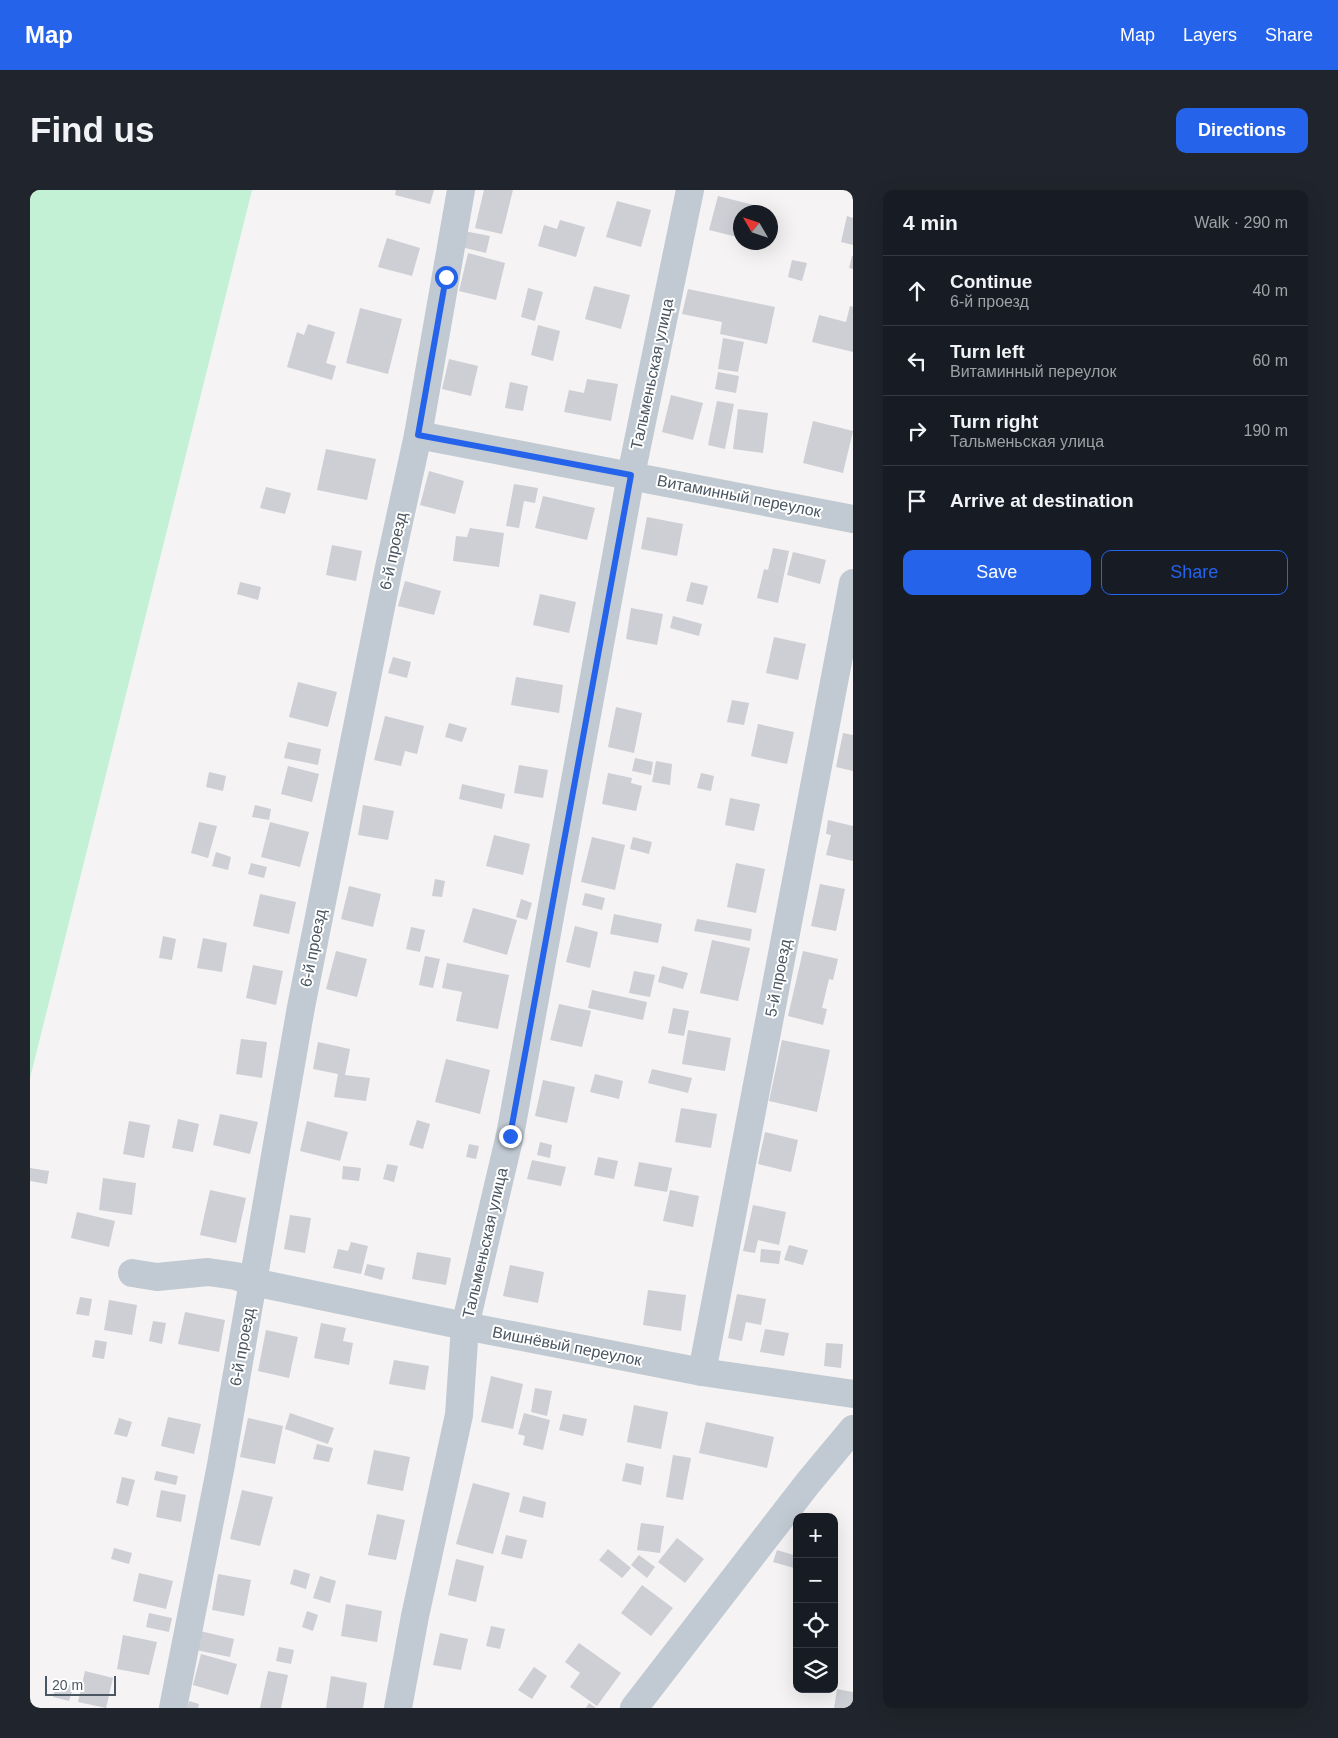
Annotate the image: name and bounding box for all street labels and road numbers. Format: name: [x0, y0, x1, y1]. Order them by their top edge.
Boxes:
street label: Тальменьская улица: [628, 297, 676, 451]
street label: Витаминный переулок: [656, 472, 823, 520]
street label: 6-й проезд: [376, 510, 410, 591]
street label: 6-й проезд: [297, 907, 329, 988]
street label: 5-й проезд: [762, 937, 794, 1018]
street label: Тальменьская улица: [459, 1166, 511, 1320]
street label: 6-й проезд: [227, 1306, 257, 1387]
street label: Вишнёвый переулок: [491, 1323, 644, 1369]

